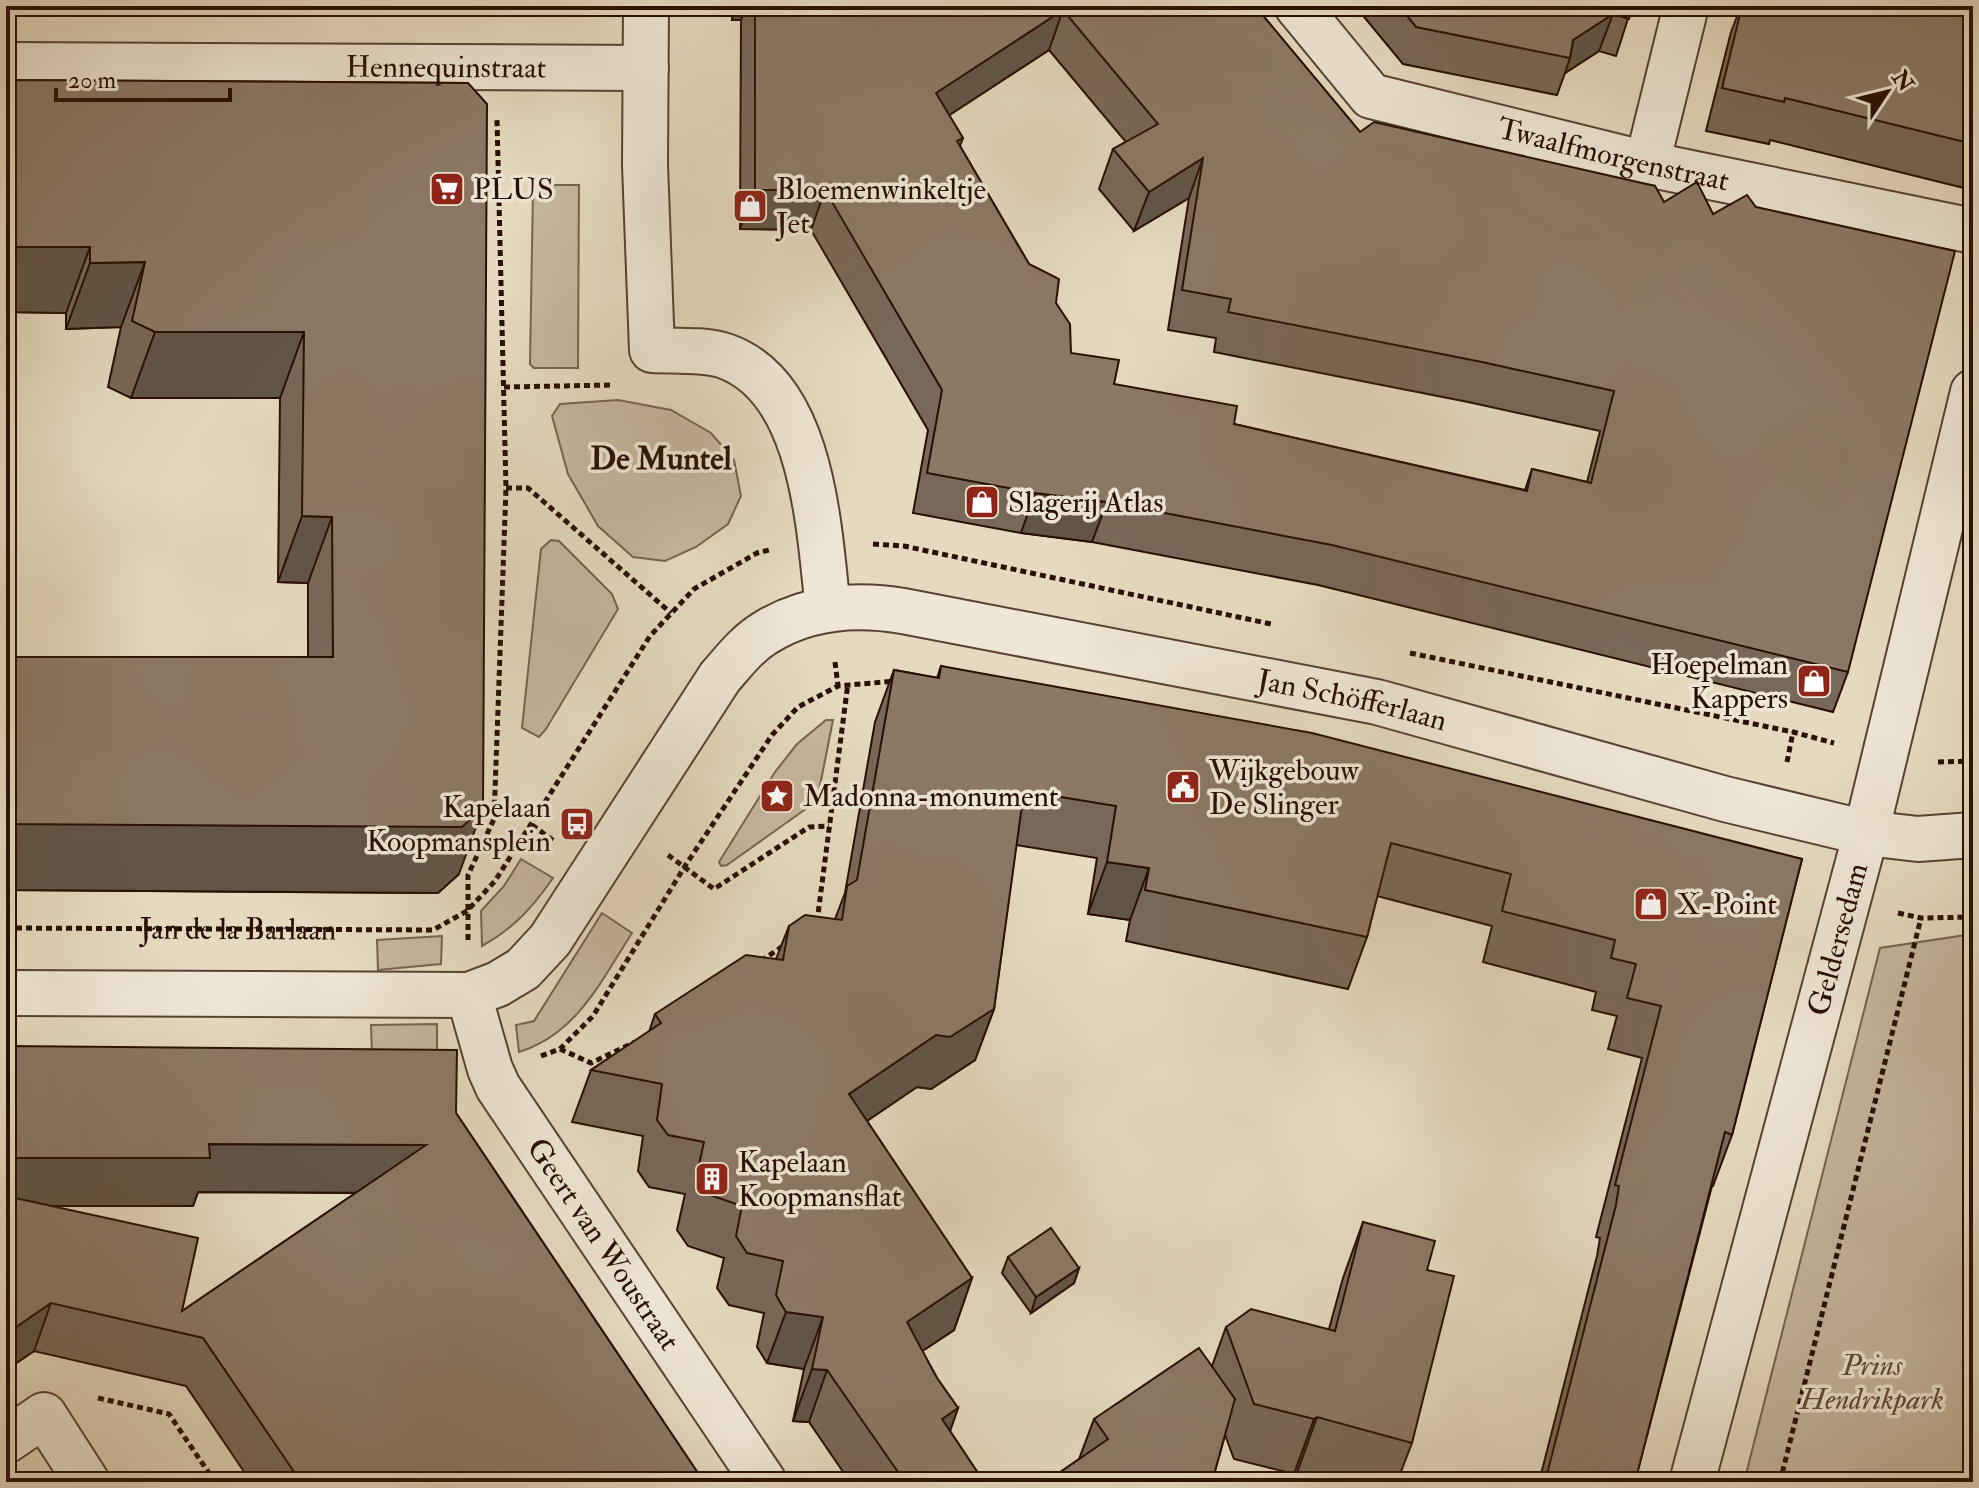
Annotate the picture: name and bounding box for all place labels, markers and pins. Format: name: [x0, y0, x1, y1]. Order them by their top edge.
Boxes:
supermarket icon: PLUS: [428, 170, 466, 208]
place label: PLUS: [473, 171, 554, 208]
place label: Bloemenwinkeltje Jet: [775, 171, 986, 242]
shop icon: Bloemenwinkeltje Jet: [731, 187, 769, 225]
shop icon: Slagerij Atlas: [963, 483, 1001, 521]
place label: Slagerij Atlas: [1008, 484, 1163, 521]
place label: Hoepelman Kappers: [1650, 646, 1788, 717]
shop icon: Hoepelman Kappers: [1795, 662, 1833, 700]
place label: Wijkgebouw De Slinger: [1208, 752, 1359, 823]
public building icon: Wijkgebouw De Slinger: [1164, 768, 1202, 806]
place icon: Madonna-monument: [758, 777, 796, 815]
place label: Madonna-monument: [803, 778, 1059, 815]
place label: Kapelaan Koopmansplein: [367, 789, 551, 860]
bus stop icon: Kapelaan Koopmansplein: [558, 805, 596, 843]
shop icon: X-Point: [1632, 885, 1670, 923]
place label: X-Point: [1677, 886, 1777, 923]
place label: Kapelaan Koopmansflat: [738, 1144, 902, 1215]
building icon: Kapelaan Koopmansflat: [693, 1160, 731, 1198]

